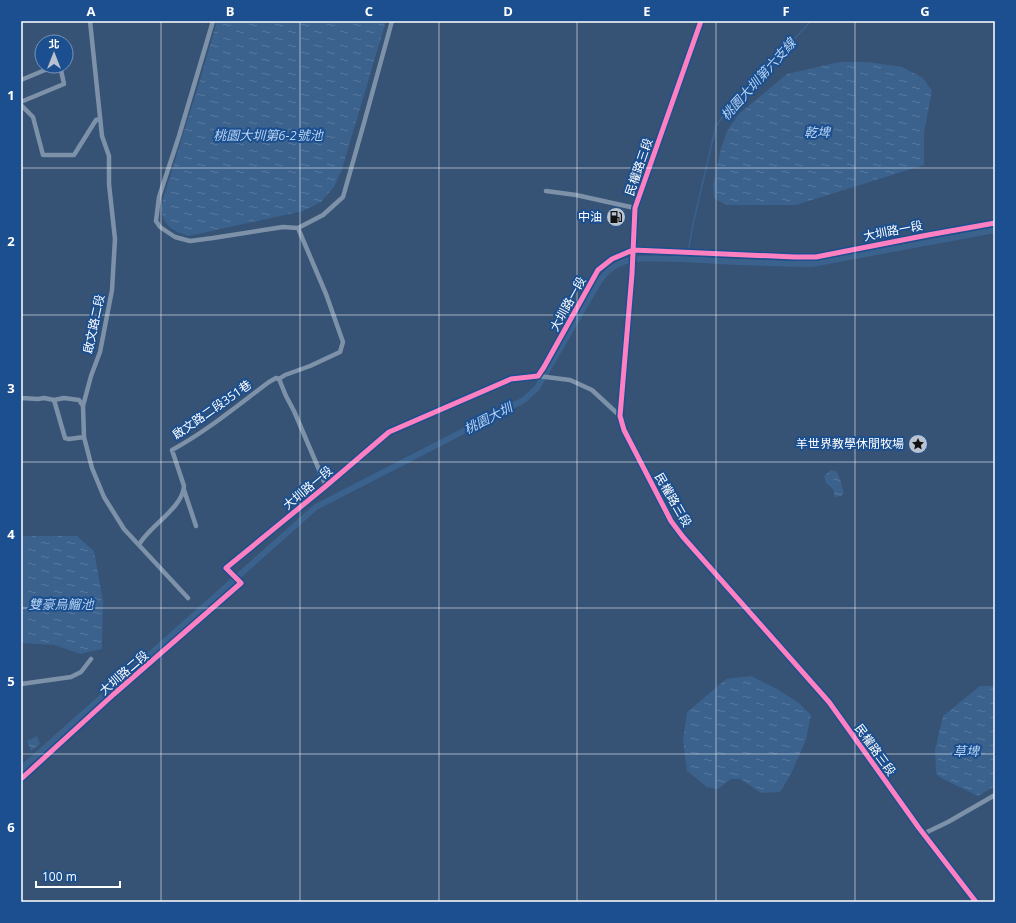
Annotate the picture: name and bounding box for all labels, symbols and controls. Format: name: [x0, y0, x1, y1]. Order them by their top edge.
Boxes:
text: A: [87, 2, 96, 20]
text: B: [226, 2, 235, 20]
text: C: [365, 2, 373, 20]
text: D: [503, 2, 513, 20]
text: E: [643, 2, 651, 20]
text: F: [782, 2, 790, 20]
text: G: [920, 2, 930, 20]
water label: 桃園大圳第六支線: [717, 33, 801, 124]
north arrow: [34, 34, 74, 74]
text: 北: [49, 36, 60, 51]
text: 1: [7, 86, 15, 104]
water label: 乾埤: [804, 123, 832, 141]
water label: 桃園大圳第6-2號池: [213, 126, 325, 144]
street label: 民權路三段: [621, 136, 656, 198]
fuel station icon: 中油: [605, 206, 627, 228]
place label: 中油: [578, 208, 602, 225]
street label: 大圳路一段: [862, 216, 924, 245]
text: 2: [7, 232, 15, 250]
street label: 大圳路一段: [546, 273, 590, 334]
street label: 啟文路二段: [79, 293, 108, 355]
street label: 啟文路二段351巷: [169, 376, 255, 443]
text: 3: [7, 379, 15, 397]
water label: 桃園大圳: [461, 397, 517, 438]
place icon: 羊世界教學休閒牧場: [907, 433, 929, 455]
place label: 羊世界教學休閒牧場: [796, 435, 904, 452]
street label: 大圳路一段: [279, 462, 336, 513]
street label: 民權路三段: [651, 470, 696, 530]
text: 4: [7, 525, 15, 543]
water label: 雙豪烏鰡池: [28, 595, 95, 613]
street label: 大圳路二段: [95, 647, 152, 699]
text: 5: [7, 672, 15, 690]
street label: 民權路三段: [851, 720, 900, 779]
water label: 草埤: [953, 742, 981, 760]
text: 6: [7, 818, 15, 836]
scale bar: [36, 863, 120, 889]
text: 100 m: [42, 868, 77, 885]

